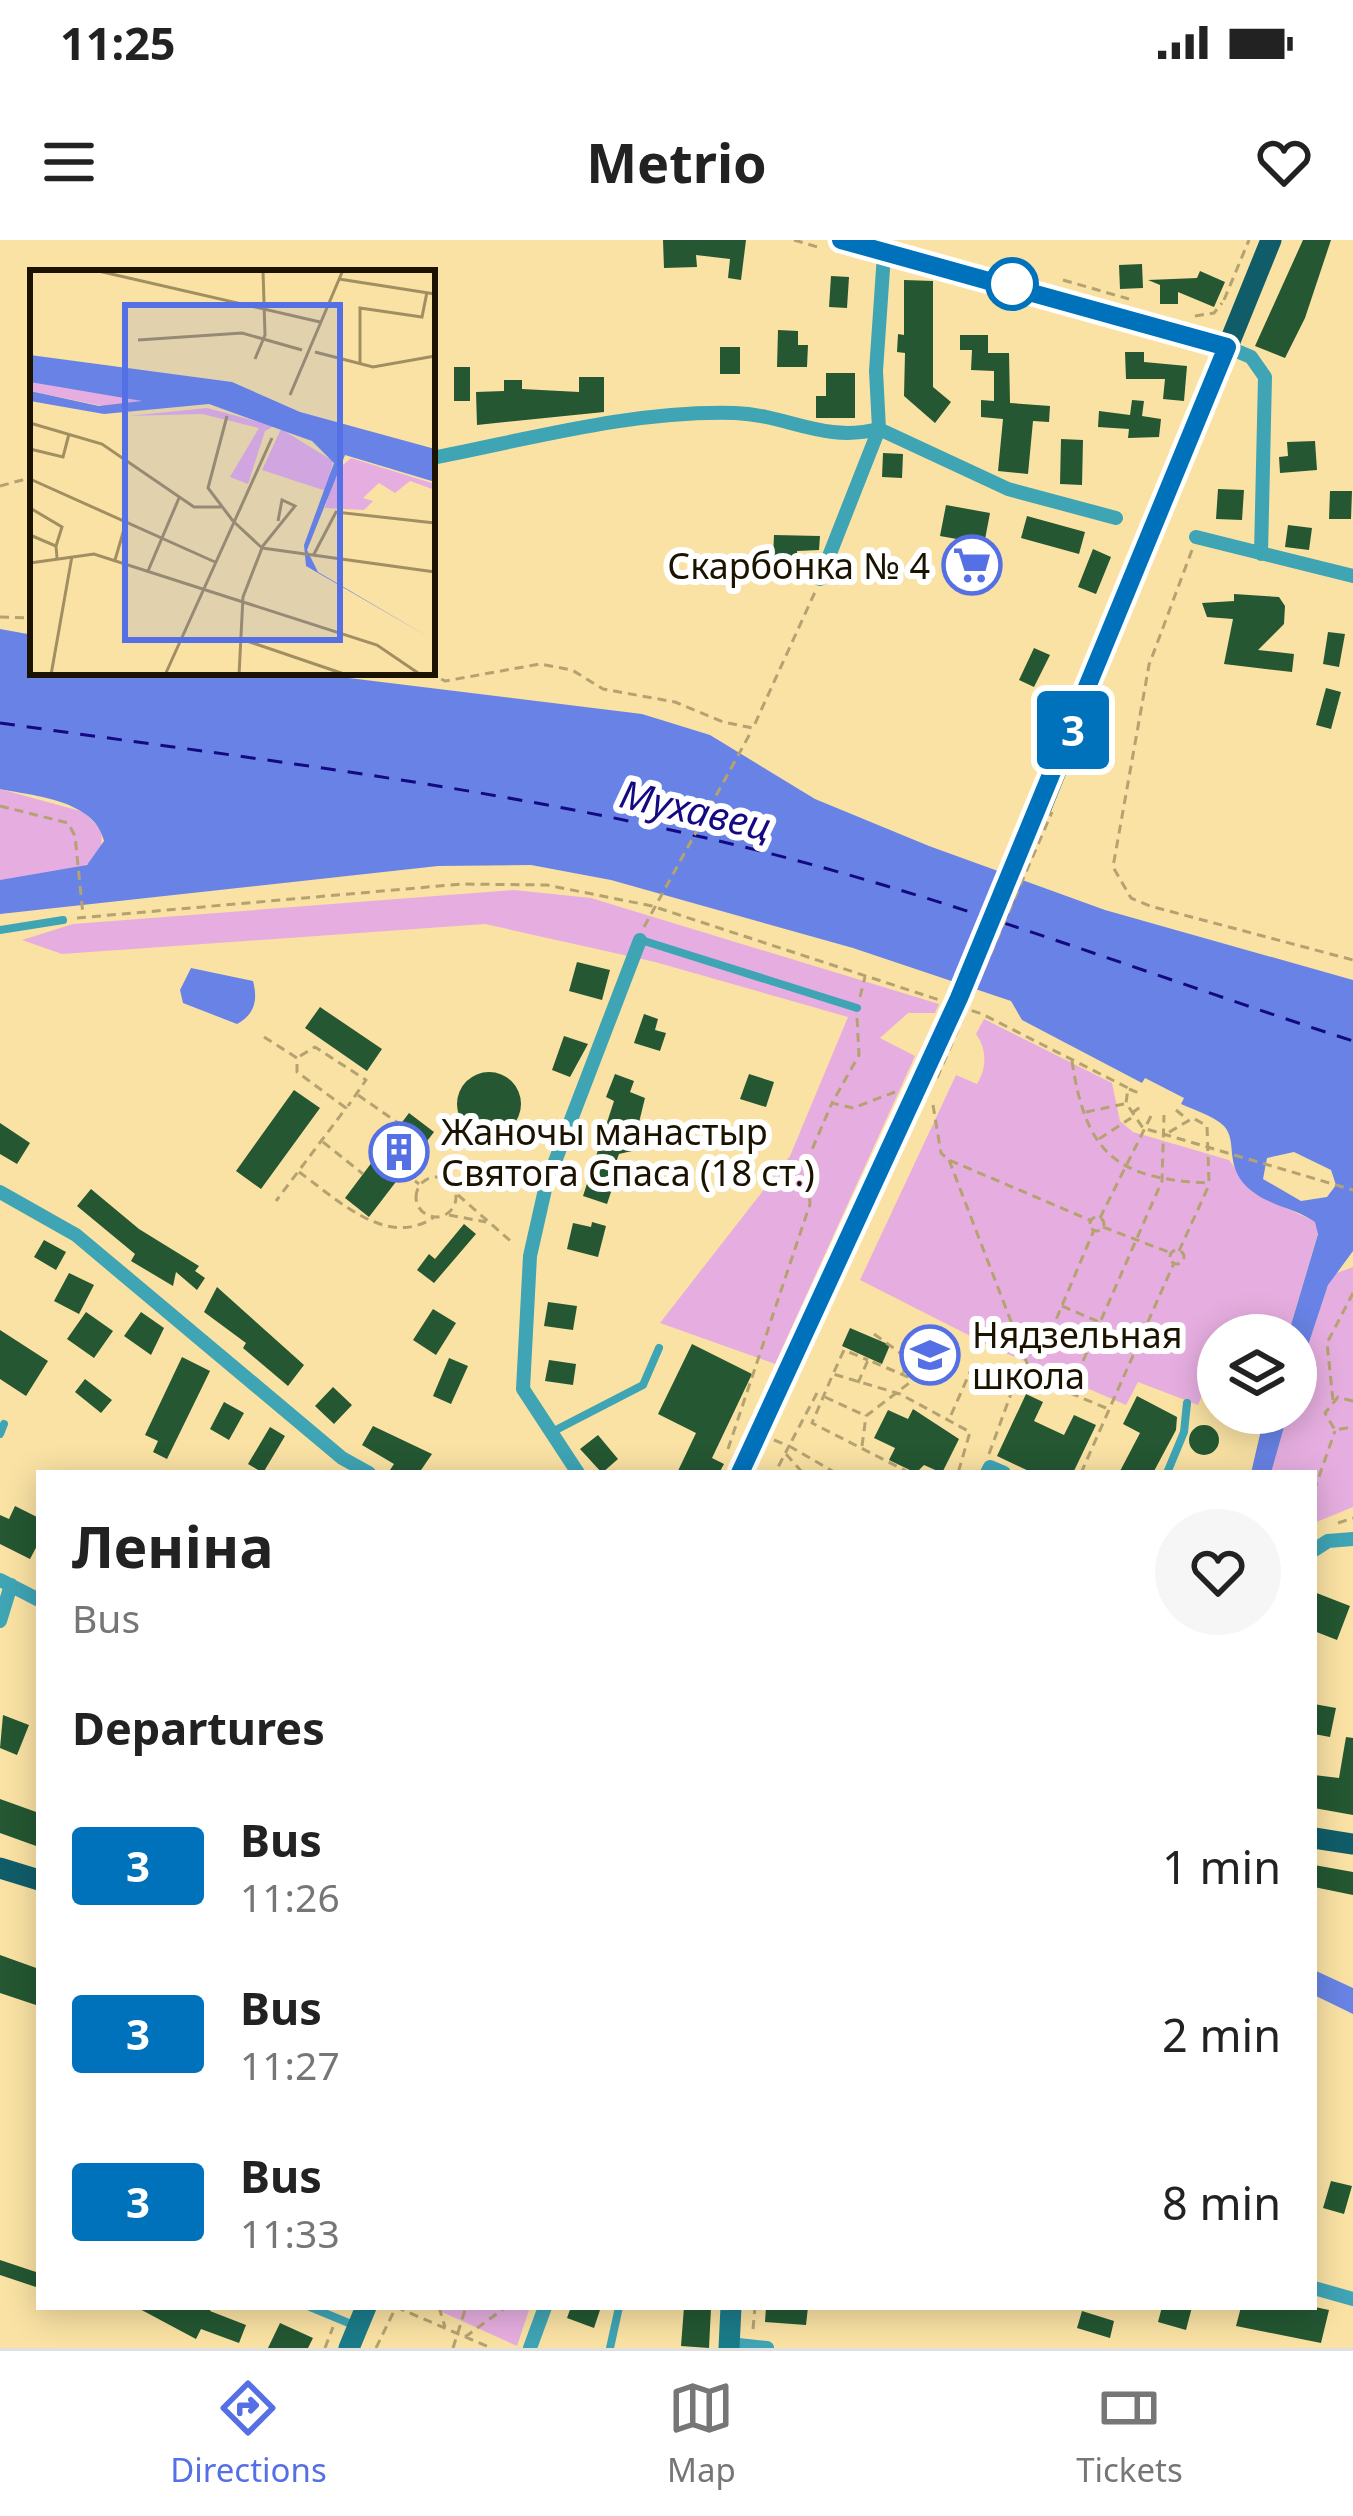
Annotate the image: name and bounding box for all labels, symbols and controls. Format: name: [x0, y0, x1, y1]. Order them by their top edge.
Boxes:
text: 11:25: [60, 12, 176, 73]
text: Metrio: [586, 125, 767, 199]
icon: menu: [36, 129, 102, 195]
icon: heart: [1251, 129, 1317, 195]
unlabelled marker: [987, 259, 1037, 309]
inset map: [30, 270, 435, 675]
supermarket icon: Скарбонка № 4: [941, 534, 1003, 596]
place label: Скарбонка № 4: [667, 541, 930, 590]
line badge: 3: [1034, 691, 1112, 769]
text: 3: [1061, 701, 1085, 758]
water label: Мухавец: [615, 766, 777, 852]
place label: Жаночы манастыр Святога Спаса (18 ст.): [441, 1107, 815, 1197]
building icon: Жаночы манастыр Святога Спаса (18 ст.): [368, 1121, 430, 1183]
place label: Нядзельная школа: [972, 1310, 1182, 1400]
map controls: [1197, 1314, 1317, 1434]
button: layers: [1197, 1314, 1317, 1434]
school or university icon: Нядзельная школа: [899, 1324, 961, 1386]
text: Леніна: [72, 1507, 273, 1585]
button: heart: [1155, 1509, 1281, 1635]
text: Bus: [72, 1591, 140, 1644]
text: Departures: [72, 1697, 325, 1758]
text: Bus: [240, 1809, 322, 1870]
text: 1 min: [1162, 1836, 1281, 1897]
text: 3: [126, 1837, 150, 1894]
text: 11:26: [240, 1870, 340, 1923]
text: Bus: [240, 1977, 322, 2038]
text: 2 min: [1162, 2004, 1281, 2065]
text: 3: [126, 2005, 150, 2062]
text: 11:27: [240, 2038, 340, 2091]
text: Bus: [240, 2145, 322, 2206]
text: 8 min: [1162, 2172, 1281, 2233]
text: 3: [126, 2173, 150, 2230]
text: 11:33: [240, 2206, 340, 2259]
tab: Directions: [170, 2375, 327, 2492]
tab: Map: [667, 2375, 736, 2492]
tab: Tickets: [1076, 2375, 1183, 2492]

